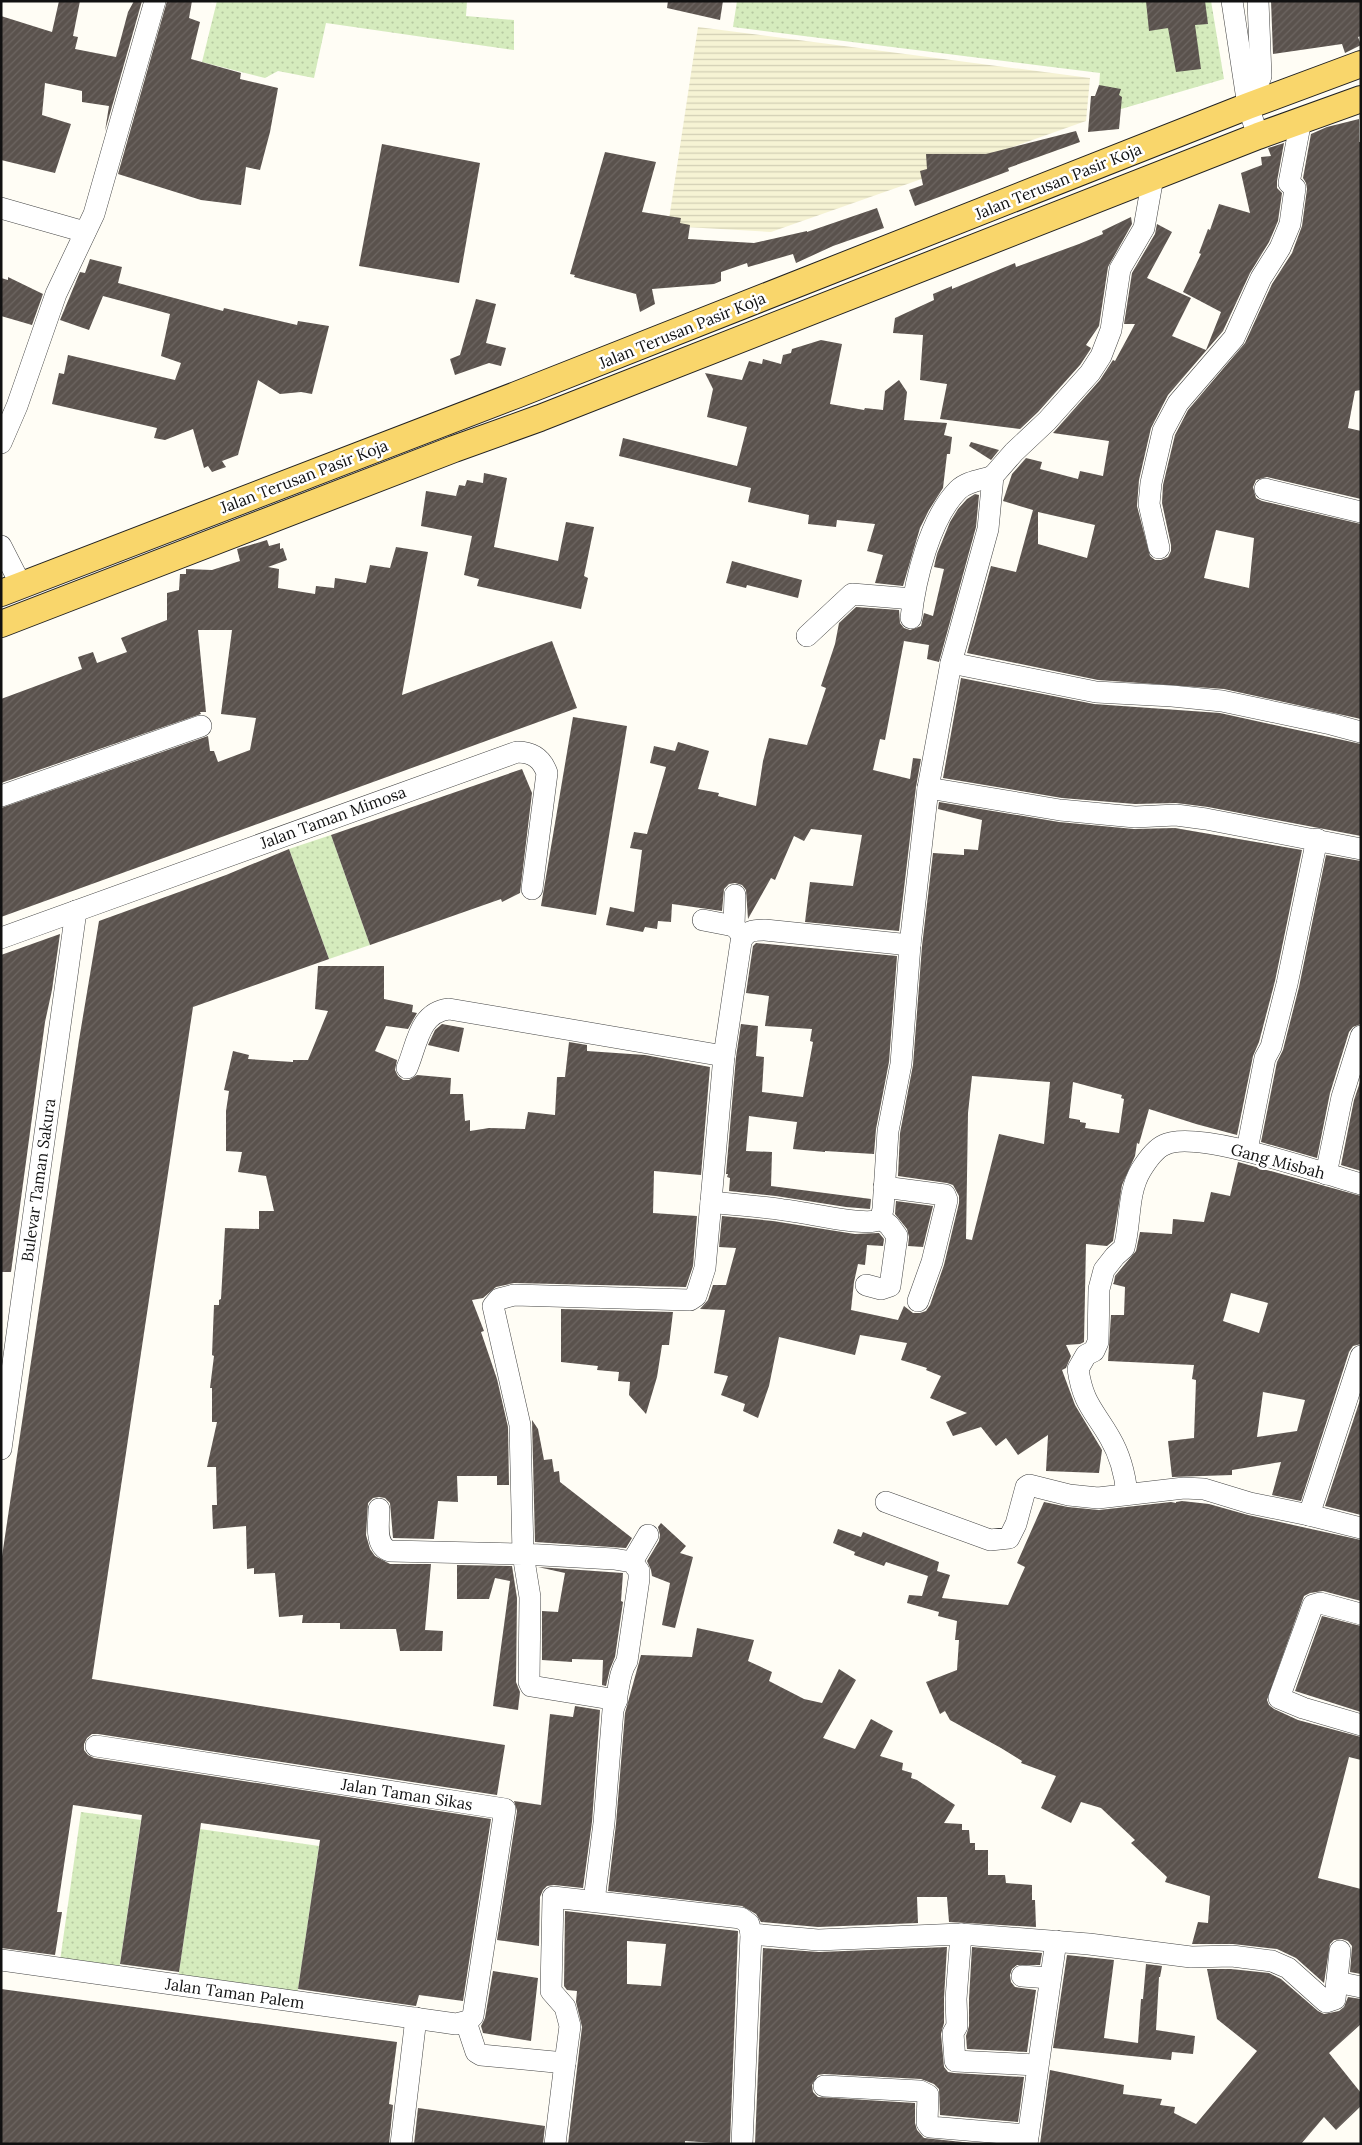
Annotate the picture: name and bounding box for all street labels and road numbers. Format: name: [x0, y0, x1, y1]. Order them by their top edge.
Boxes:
street label: Jalan Terusan Pasir Koja: [971, 138, 1144, 224]
street label: Jalan Terusan Pasir Koja: [595, 287, 768, 373]
street label: Jalan Terusan Pasir Koja: [216, 435, 391, 518]
street label: Jalan Taman Mimosa: [256, 781, 409, 853]
street label: Bulevar Taman Sakura: [17, 1097, 59, 1263]
street label: Gang Misbah: [1229, 1139, 1328, 1183]
street label: Jalan Taman Sikas: [339, 1774, 474, 1814]
street label: Jalan Taman Palem: [163, 1973, 306, 2013]

